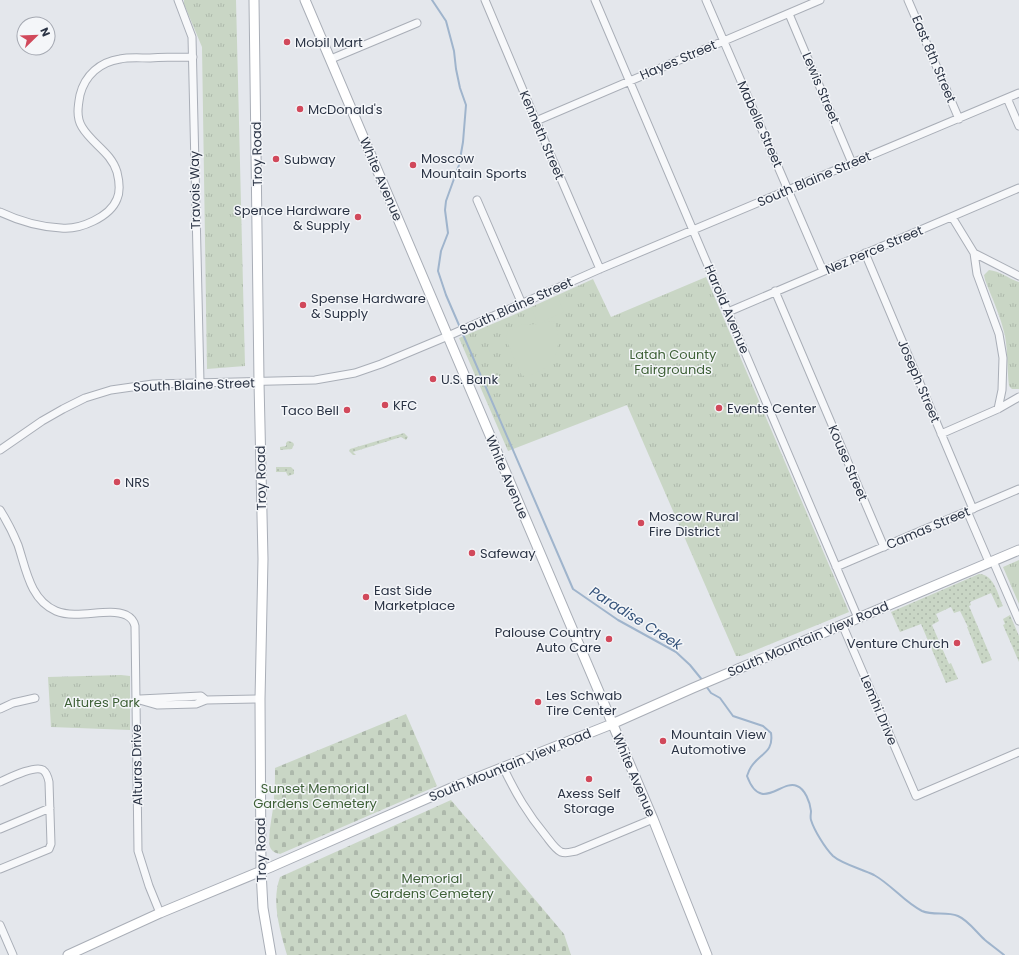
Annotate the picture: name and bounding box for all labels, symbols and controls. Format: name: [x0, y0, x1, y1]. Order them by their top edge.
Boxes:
street label: East 8th Street: [907, 12, 961, 106]
north arrow: [16, 16, 56, 56]
text: N: [36, 25, 54, 39]
place label: Mobil Mart: [295, 33, 363, 52]
street label: Hayes Street: [637, 35, 719, 85]
marker: Mobil Mart: [282, 37, 292, 47]
street label: Lewis Street: [797, 49, 845, 127]
street label: Mabelle Street: [732, 78, 788, 171]
street label: Kenneth Street: [515, 87, 569, 183]
place label: McDonald's: [308, 100, 383, 119]
marker: McDonald's: [295, 104, 305, 114]
street label: Troy Road: [247, 121, 267, 187]
street label: White Avenue: [355, 134, 407, 224]
street label: South Blaine Street: [754, 146, 874, 212]
place label: Moscow Mountain Sports: [421, 149, 527, 183]
street label: Travois Way: [185, 150, 205, 229]
place label: Subway: [284, 150, 336, 169]
marker: Subway: [271, 154, 281, 164]
marker: Moscow Mountain Sports: [408, 160, 418, 170]
place label: Spence Hardware & Supply: [234, 201, 351, 235]
marker: Spence Hardware & Supply: [353, 212, 363, 222]
street label: Nez Perce Street: [822, 221, 926, 279]
street label: Harold Avenue: [700, 261, 754, 357]
street label: South Blaine Street: [456, 272, 576, 339]
place label: Spense Hardware & Supply: [311, 289, 426, 323]
marker: Spense Hardware & Supply: [298, 300, 308, 310]
street label: Joseph Street: [893, 336, 945, 426]
park label: Latah County Fairgrounds: [630, 345, 717, 379]
place label: U.S. Bank: [441, 370, 498, 389]
street label: South Blaine Street: [133, 373, 255, 397]
marker: U.S. Bank: [428, 374, 438, 384]
place label: KFC: [393, 396, 417, 415]
place label: Events Center: [727, 399, 817, 418]
marker: KFC: [380, 400, 390, 410]
place label: Taco Bell: [281, 401, 339, 420]
marker: Events Center: [714, 403, 724, 413]
marker: Taco Bell: [342, 405, 352, 415]
street label: Kouse Street: [823, 422, 873, 504]
street label: White Avenue: [481, 432, 533, 522]
street label: Troy Road: [251, 445, 271, 511]
place label: NRS: [125, 473, 150, 492]
marker: NRS: [112, 477, 122, 487]
street label: Camas Street: [883, 502, 973, 554]
place label: Moscow Rural Fire District: [649, 507, 739, 541]
marker: Moscow Rural Fire District: [636, 518, 646, 528]
place label: Safeway: [480, 544, 536, 563]
marker: Safeway: [467, 548, 477, 558]
place label: East Side Marketplace: [374, 581, 455, 615]
water label: Paradise Creek: [586, 581, 687, 655]
marker: East Side Marketplace: [361, 592, 371, 602]
street label: South Mountain View Road: [724, 596, 892, 682]
place label: Palouse Country Auto Care: [495, 623, 602, 657]
marker: Palouse Country Auto Care: [604, 634, 614, 644]
place label: Venture Church: [847, 634, 949, 653]
marker: Venture Church: [952, 638, 962, 648]
street label: Lemhi Drive: [856, 672, 902, 748]
place label: Les Schwab Tire Center: [546, 686, 622, 720]
park label: Altures Park: [64, 693, 140, 712]
marker: Les Schwab Tire Center: [533, 697, 543, 707]
street label: Alturas Drive: [127, 724, 147, 806]
street label: South Mountain View Road: [426, 724, 594, 806]
place label: Mountain View Automotive: [671, 725, 767, 759]
street label: White Avenue: [608, 730, 660, 820]
marker: Mountain View Automotive: [658, 736, 668, 746]
marker: Axess Self Storage: [584, 774, 594, 784]
park label: Sunset Memorial Gardens Cemetery: [253, 779, 378, 813]
place label: Axess Self Storage: [557, 784, 621, 818]
street label: Troy Road: [251, 817, 271, 883]
park label: Memorial Gardens Cemetery: [370, 869, 495, 903]

